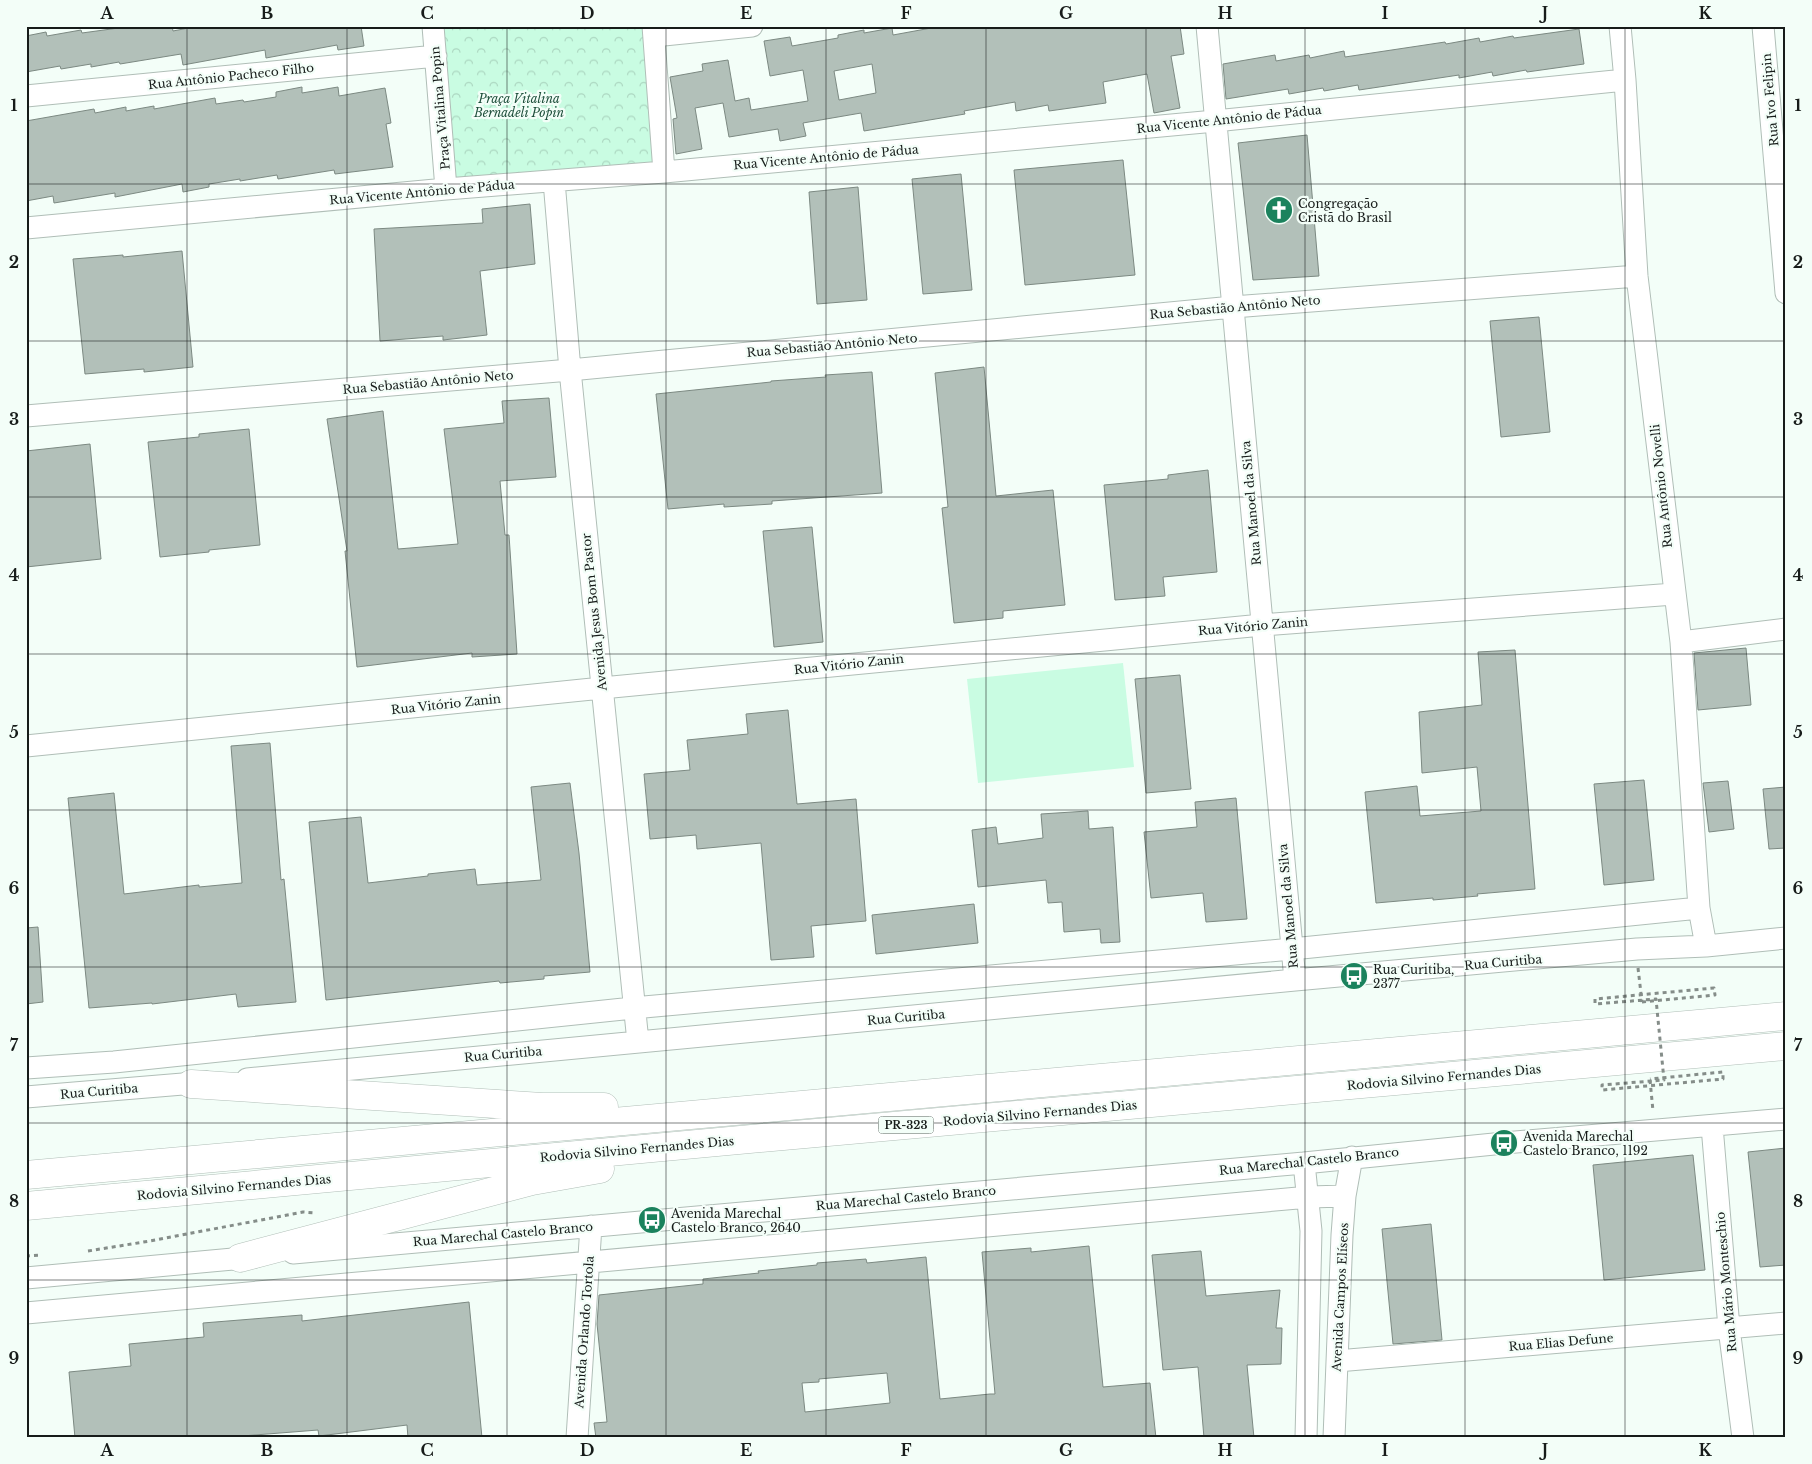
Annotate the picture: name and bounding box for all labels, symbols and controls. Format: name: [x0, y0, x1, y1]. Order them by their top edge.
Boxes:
text: A: [100, 3, 115, 23]
text: B: [261, 3, 274, 23]
text: C: [420, 3, 434, 23]
text: D: [580, 3, 594, 23]
text: E: [740, 3, 752, 23]
text: F: [900, 3, 912, 23]
text: G: [1059, 3, 1073, 23]
text: H: [1217, 3, 1233, 23]
text: I: [1382, 3, 1389, 23]
text: J: [1539, 3, 1548, 23]
text: K: [1698, 3, 1712, 23]
street label: Praça Vitalina Popin: [427, 46, 453, 170]
street label: Rua Ivo Felipin: [1758, 53, 1782, 147]
street label: Rua Antônio Pacheco Filho: [147, 60, 315, 92]
park label: Praça Vitalina Bernadeli Popin: [473, 91, 565, 120]
text: 1: [11, 95, 18, 115]
text: 1: [1795, 95, 1802, 115]
street label: Rua Vicente Antônio de Pádua: [1136, 102, 1323, 136]
street label: Rua Vicente Antônio de Pádua: [733, 141, 920, 173]
street label: Rua Vicente Antônio de Pádua: [329, 176, 516, 208]
church icon: Congregação Cristã do Brasil: [1264, 195, 1294, 225]
place label: Congregação Cristã do Brasil: [1298, 196, 1392, 225]
text: 2: [9, 252, 19, 272]
text: 2: [1793, 252, 1803, 272]
street label: Rua Sebastião Antônio Neto: [1149, 292, 1321, 322]
street label: Rua Sebastião Antônio Neto: [746, 330, 918, 360]
street label: Rua Sebastião Antônio Neto: [342, 367, 514, 397]
text: 3: [9, 409, 19, 429]
text: 3: [1793, 409, 1803, 429]
street label: Rua Antônio Novelli: [1647, 423, 1675, 549]
street label: Rua Manoel da Silva: [1238, 440, 1264, 566]
street label: Avenida Jesus Bom Pastor: [578, 532, 610, 692]
text: 4: [9, 565, 19, 585]
text: 4: [1793, 565, 1803, 585]
street label: Rua Vitório Zanin: [1197, 614, 1309, 638]
street label: Rua Vitório Zanin: [793, 651, 905, 677]
street label: Rua Vitório Zanin: [390, 691, 502, 717]
text: 5: [9, 722, 19, 742]
text: 5: [1793, 722, 1803, 742]
street label: Rua Manoel da Silva: [1275, 843, 1301, 969]
text: 6: [9, 878, 20, 898]
text: 6: [1793, 878, 1804, 898]
street label: Rua Curitiba: [1463, 951, 1543, 973]
bus stop icon: Rua Curitiba, 2377: [1339, 961, 1369, 991]
place label: Rua Curitiba, 2377: [1373, 962, 1454, 991]
street label: Rua Curitiba: [866, 1006, 946, 1028]
text: 7: [10, 1035, 19, 1055]
text: 7: [1794, 1035, 1803, 1055]
street label: Rua Curitiba: [463, 1043, 543, 1065]
street label: Rodovia Silvino Fernandes Dias: [1346, 1061, 1542, 1093]
street label: Rua Curitiba: [59, 1080, 139, 1102]
street label: Rodovia Silvino Fernandes Dias: [942, 1097, 1138, 1129]
road number: PR-323: [878, 1116, 934, 1134]
bus stop icon: Avenida Marechal Castelo Branco, 1192: [1489, 1128, 1519, 1158]
place label: Avenida Marechal Castelo Branco, 1192: [1522, 1129, 1648, 1158]
street label: Rodovia Silvino Fernandes Dias: [539, 1133, 735, 1165]
street label: Rua Marechal Castelo Branco: [1218, 1144, 1400, 1178]
street label: Rodovia Silvino Fernandes Dias: [136, 1171, 332, 1203]
street label: Rua Marechal Castelo Branco: [815, 1183, 997, 1213]
text: 8: [9, 1191, 19, 1211]
text: 8: [1793, 1191, 1803, 1211]
bus stop icon: Avenida Marechal Castelo Branco, 2640: [637, 1205, 667, 1235]
place label: Avenida Marechal Castelo Branco, 2640: [670, 1206, 801, 1235]
street label: Rua Mário Monteschio: [1712, 1211, 1740, 1353]
street label: Rua Marechal Castelo Branco: [412, 1219, 594, 1249]
street label: Avenida Campos Elíseos: [1329, 1222, 1351, 1373]
street label: Avenida Orlando Tortola: [571, 1255, 597, 1410]
street label: Rua Elias Defune: [1508, 1330, 1614, 1354]
text: 9: [9, 1348, 20, 1368]
text: 9: [1793, 1348, 1804, 1368]
text: A: [100, 1440, 115, 1460]
text: B: [261, 1440, 274, 1460]
text: C: [420, 1440, 434, 1460]
text: D: [580, 1440, 594, 1460]
text: E: [740, 1440, 752, 1460]
text: F: [900, 1440, 912, 1460]
text: G: [1059, 1440, 1073, 1460]
text: H: [1217, 1440, 1233, 1460]
text: I: [1382, 1440, 1389, 1460]
text: J: [1539, 1440, 1548, 1460]
text: K: [1698, 1440, 1712, 1460]

